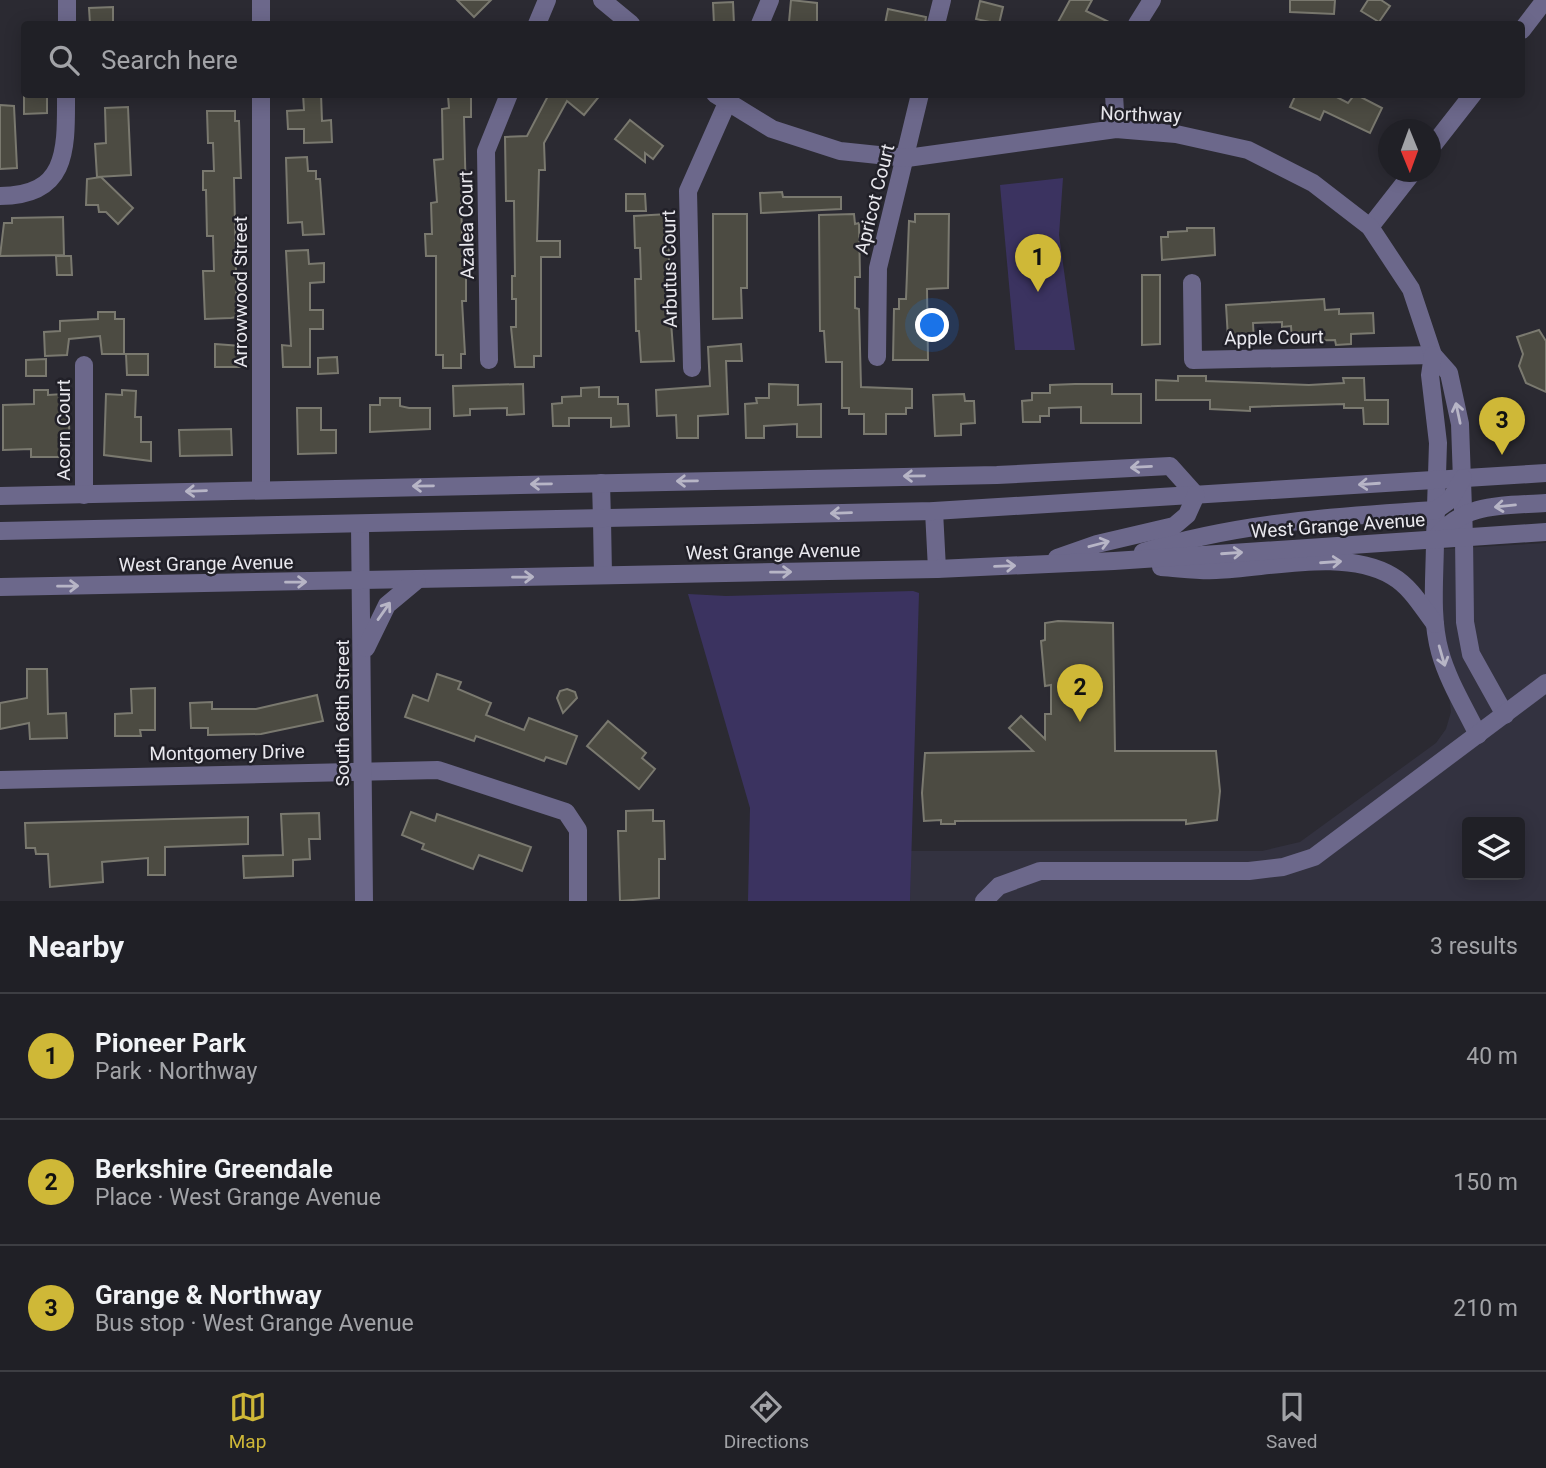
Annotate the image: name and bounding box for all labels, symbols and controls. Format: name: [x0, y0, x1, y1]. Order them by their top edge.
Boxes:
search box: [21, 21, 1525, 98]
icon: search: [45, 41, 83, 79]
text: Search here: [101, 45, 238, 75]
street label: Northway: [1100, 102, 1182, 127]
north arrow: [1378, 119, 1441, 182]
street label: Apricot Court: [850, 142, 899, 257]
street label: Azalea Court: [454, 170, 479, 280]
street label: Arbutus Court: [657, 210, 682, 328]
street label: Arrowwood Street: [229, 216, 252, 368]
pin: 1: [1015, 234, 1061, 292]
your location: [915, 308, 949, 342]
street label: Apple Court: [1224, 325, 1324, 350]
street label: Acorn Court: [52, 379, 75, 481]
pin: 3: [1479, 397, 1525, 455]
one-way arrow: [1450, 402, 1464, 425]
one-way arrow: [1131, 461, 1153, 474]
one-way arrow: [903, 470, 926, 483]
one-way arrow: [675, 474, 698, 488]
one-way arrow: [530, 477, 553, 491]
one-way arrow: [1358, 478, 1381, 491]
one-way arrow: [412, 479, 435, 493]
one-way arrow: [184, 485, 207, 498]
one-way arrow: [1494, 500, 1516, 513]
one-way arrow: [830, 507, 853, 520]
street label: West Grange Avenue: [1250, 508, 1426, 543]
one-way arrow: [1088, 537, 1110, 550]
street label: West Grange Avenue: [685, 538, 861, 565]
one-way arrow: [1220, 546, 1243, 559]
street label: West Grange Avenue: [118, 550, 294, 577]
one-way arrow: [1319, 555, 1342, 568]
one-way arrow: [993, 560, 1016, 573]
one-way arrow: [769, 565, 792, 579]
one-way arrow: [511, 570, 534, 584]
one-way arrow: [284, 575, 307, 589]
one-way arrow: [56, 579, 79, 593]
one-way arrow: [376, 602, 391, 621]
street label: South 68th Street: [331, 640, 354, 786]
one-way arrow: [1436, 644, 1449, 666]
pin: 2: [1057, 664, 1103, 722]
street label: Montgomery Drive: [149, 740, 305, 765]
map controls: [1462, 817, 1525, 880]
button: layers: [1462, 817, 1525, 880]
text: Nearby: [28, 929, 124, 964]
text: 3 results: [1430, 933, 1518, 960]
text: Pioneer Park: [95, 1028, 246, 1058]
text: 1: [44, 1043, 58, 1070]
text: 40 m: [1466, 1043, 1518, 1070]
text: Park · Northway: [95, 1058, 257, 1085]
text: Berkshire Greendale: [95, 1154, 333, 1184]
text: 2: [44, 1169, 58, 1196]
text: 150 m: [1453, 1169, 1518, 1196]
text: Place · West Grange Avenue: [95, 1184, 381, 1211]
text: Grange & Northway: [95, 1280, 322, 1310]
text: 3: [44, 1295, 58, 1322]
text: 210 m: [1453, 1295, 1518, 1322]
text: Bus stop · West Grange Avenue: [95, 1310, 414, 1337]
tab: Map: [229, 1388, 267, 1453]
tab: Directions: [724, 1388, 809, 1453]
tab: Saved: [1266, 1388, 1317, 1453]

